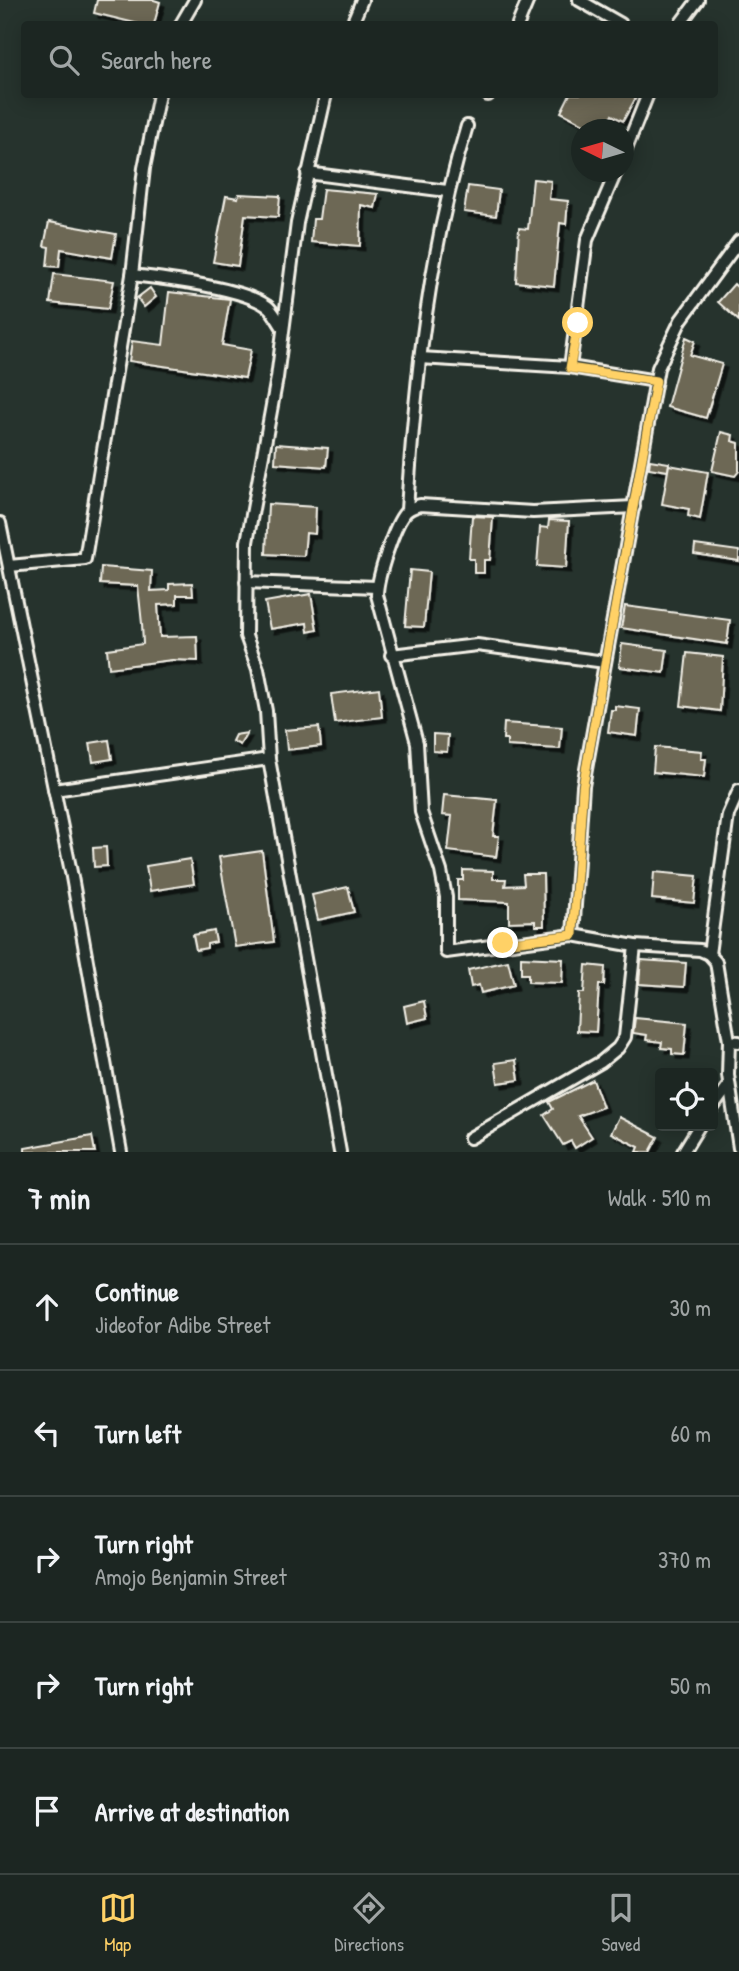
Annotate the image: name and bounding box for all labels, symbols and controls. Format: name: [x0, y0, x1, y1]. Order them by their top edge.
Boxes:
search box: [21, 21, 718, 98]
icon: search: [45, 41, 83, 79]
text: Search here: [101, 42, 212, 77]
north arrow: [571, 119, 634, 182]
route start: [562, 307, 593, 338]
route end: [487, 927, 518, 958]
map controls: [655, 1068, 718, 1131]
button: locate: [655, 1068, 718, 1131]
text: 7 min: [28, 1178, 90, 1218]
text: Walk · 510 m: [608, 1182, 711, 1213]
text: Continue: [95, 1274, 179, 1309]
icon: ahead: [28, 1288, 66, 1326]
text: 30 m: [669, 1292, 711, 1323]
text: Jideofor Adibe Street: [95, 1309, 271, 1340]
icon: left: [28, 1414, 66, 1452]
text: Turn left: [95, 1416, 181, 1451]
text: 60 m: [671, 1418, 711, 1449]
text: Turn right: [95, 1526, 193, 1561]
icon: right: [28, 1540, 66, 1578]
text: 370 m: [658, 1544, 711, 1575]
text: Amojo Benjamin Street: [95, 1561, 287, 1592]
icon: right: [28, 1666, 66, 1704]
text: Turn right: [95, 1668, 193, 1703]
text: 50 m: [670, 1670, 711, 1701]
icon: arrive: [28, 1792, 66, 1830]
text: Arrive at destination: [95, 1794, 290, 1829]
tab: Map: [99, 1889, 137, 1957]
tab: Directions: [334, 1889, 404, 1957]
tab: Saved: [602, 1889, 640, 1957]

